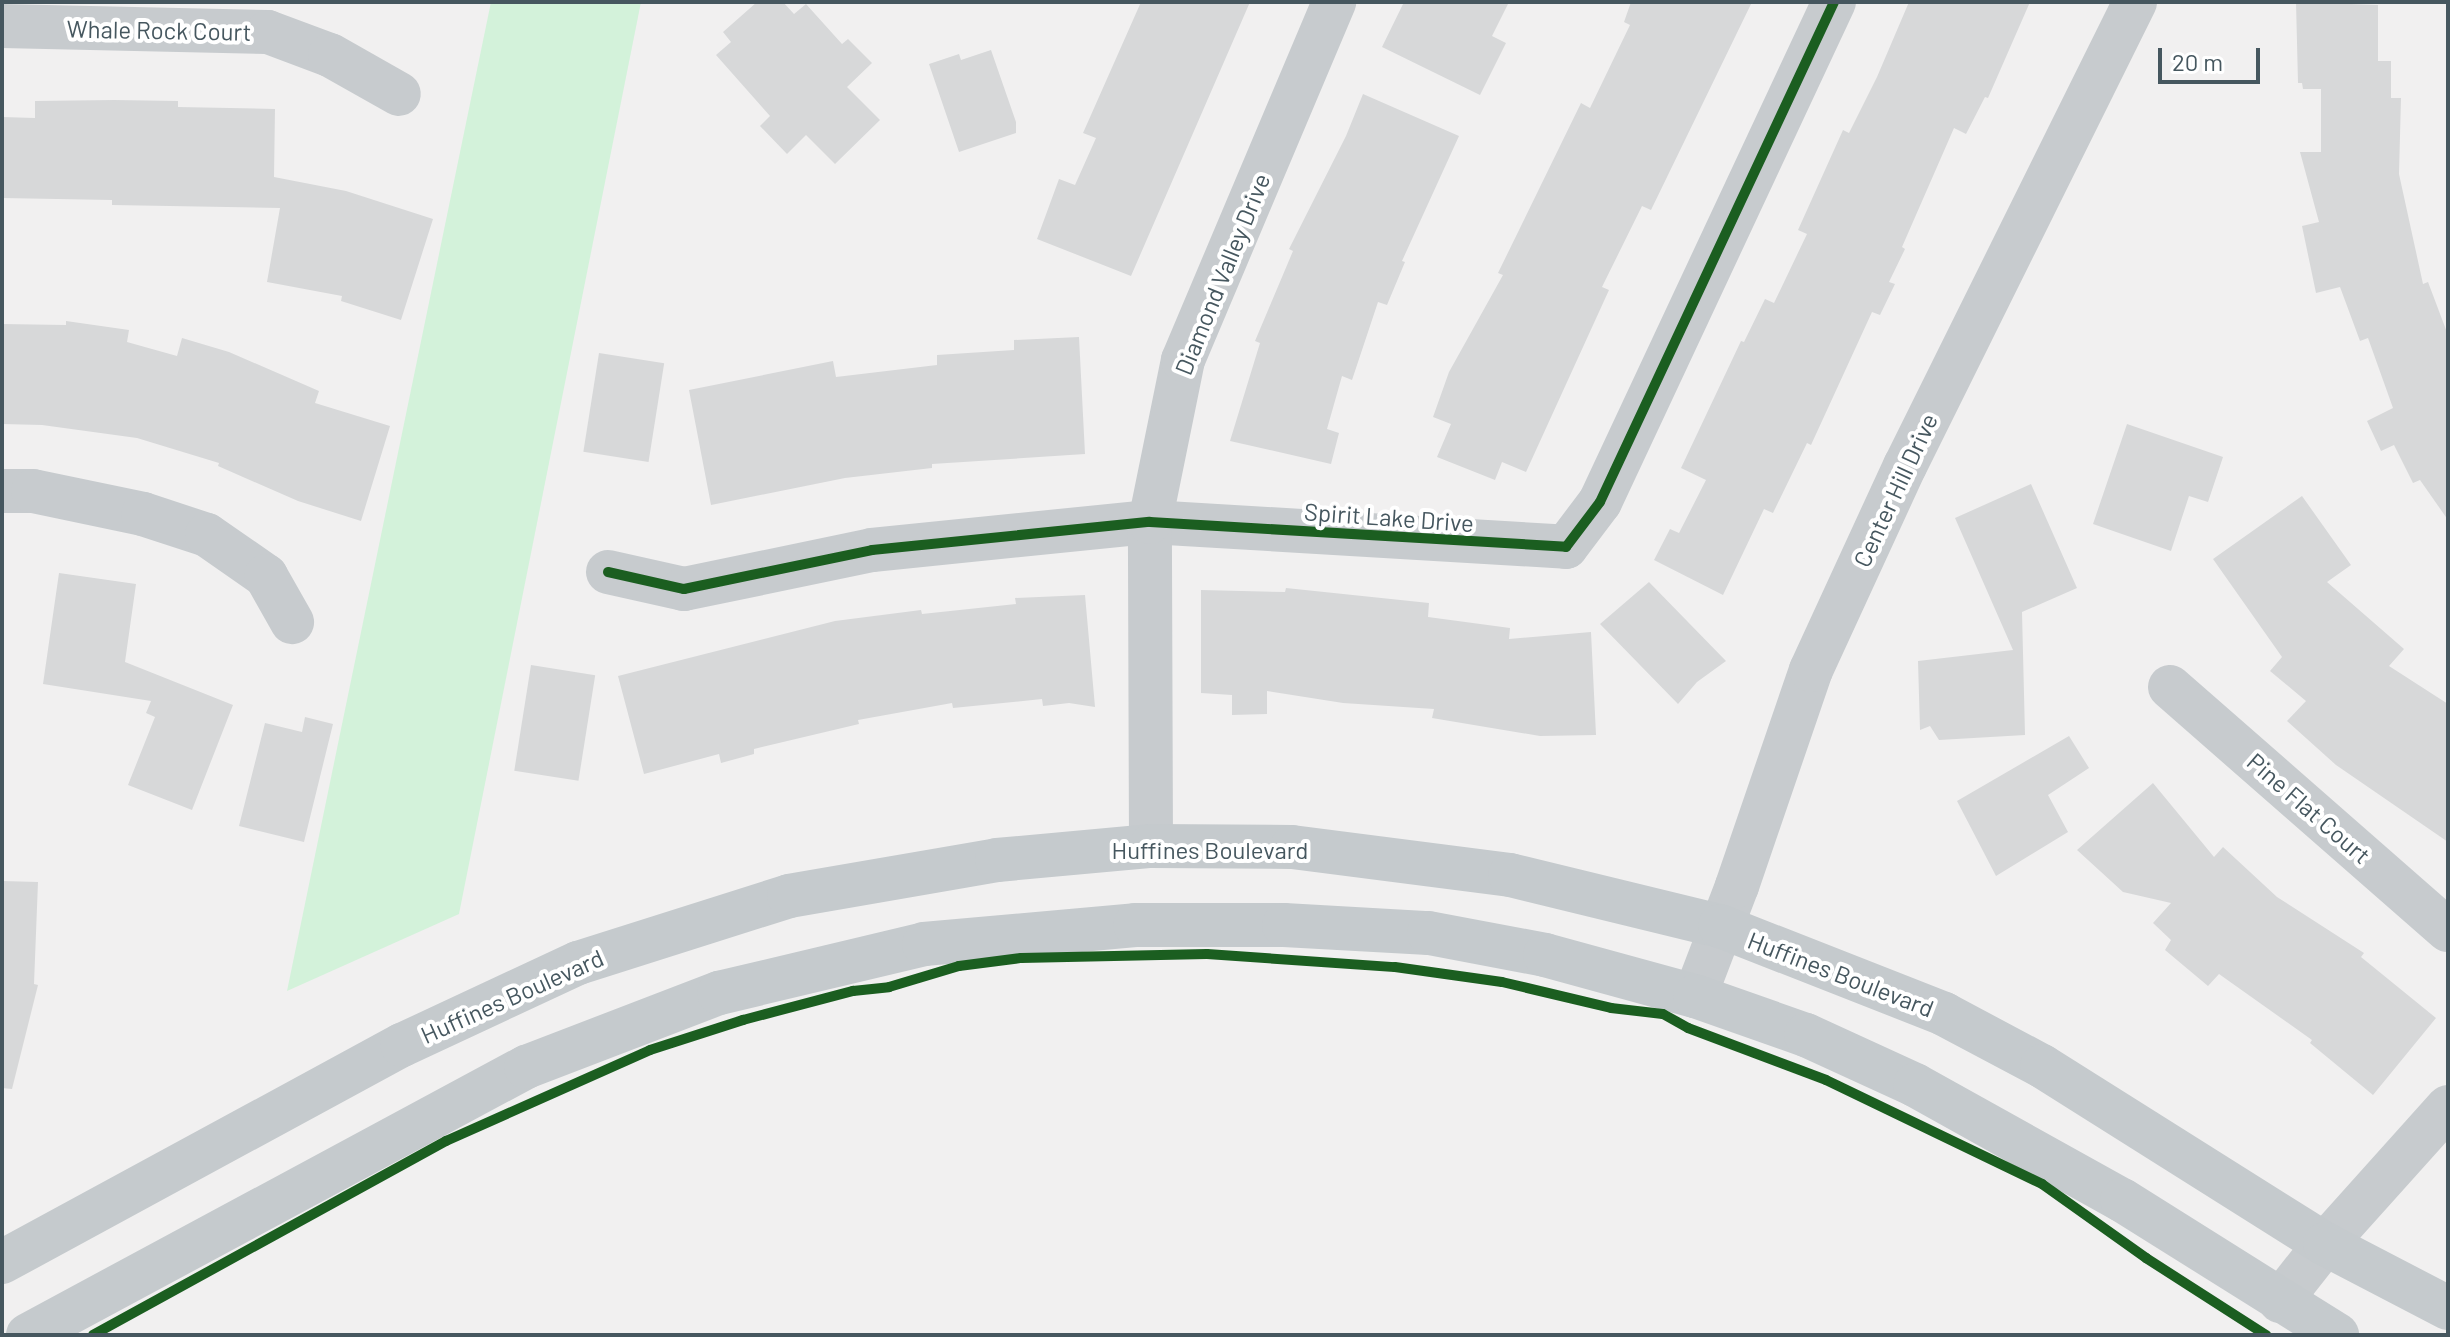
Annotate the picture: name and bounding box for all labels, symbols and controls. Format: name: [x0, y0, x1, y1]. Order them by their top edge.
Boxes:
street label: Whale Rock Court: [66, 14, 252, 46]
scale bar: [2162, 32, 2264, 82]
text: 20 m: [2172, 47, 2223, 76]
street label: Diamond Valley Drive: [1168, 169, 1276, 379]
street label: Center Hill Drive: [1847, 409, 1943, 571]
street label: Spirit Lake Drive: [1303, 497, 1475, 537]
street label: Pine Flat Court: [2242, 747, 2376, 869]
street label: Huffines Boulevard: [1112, 836, 1308, 864]
street label: Huffines Boulevard: [1744, 925, 1938, 1023]
street label: Huffines Boulevard: [416, 943, 608, 1049]

